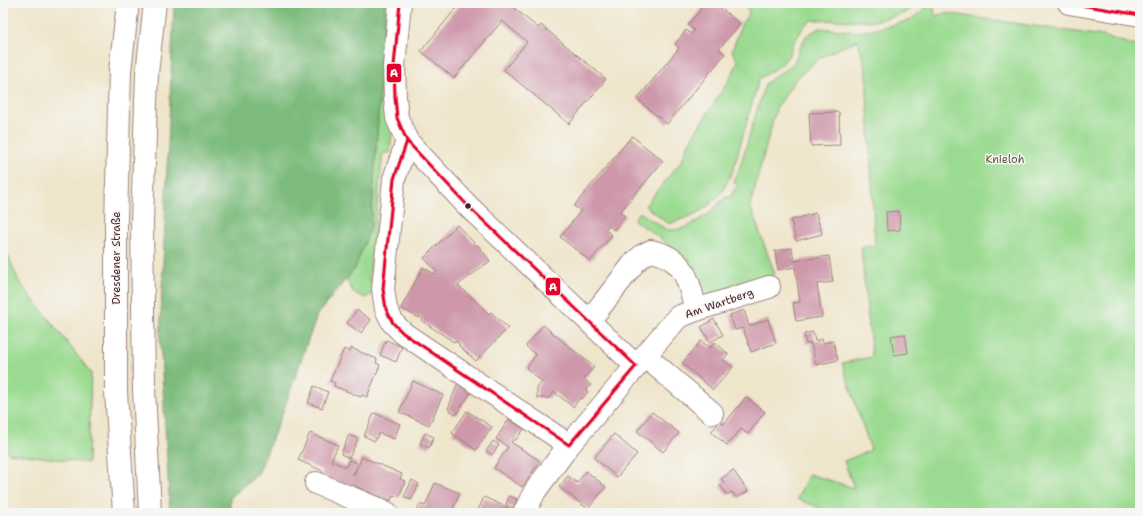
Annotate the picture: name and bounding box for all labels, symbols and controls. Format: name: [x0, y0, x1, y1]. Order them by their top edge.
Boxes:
line badge: A: [386, 63, 402, 83]
text: A: [390, 66, 399, 81]
park label: Knieloh: [985, 152, 1025, 167]
unlabelled marker: [463, 201, 473, 211]
street label: Dresdener Straße: [109, 211, 124, 305]
line badge: A: [545, 277, 561, 296]
text: A: [549, 280, 558, 295]
street label: Am Wartberg: [683, 285, 756, 322]

